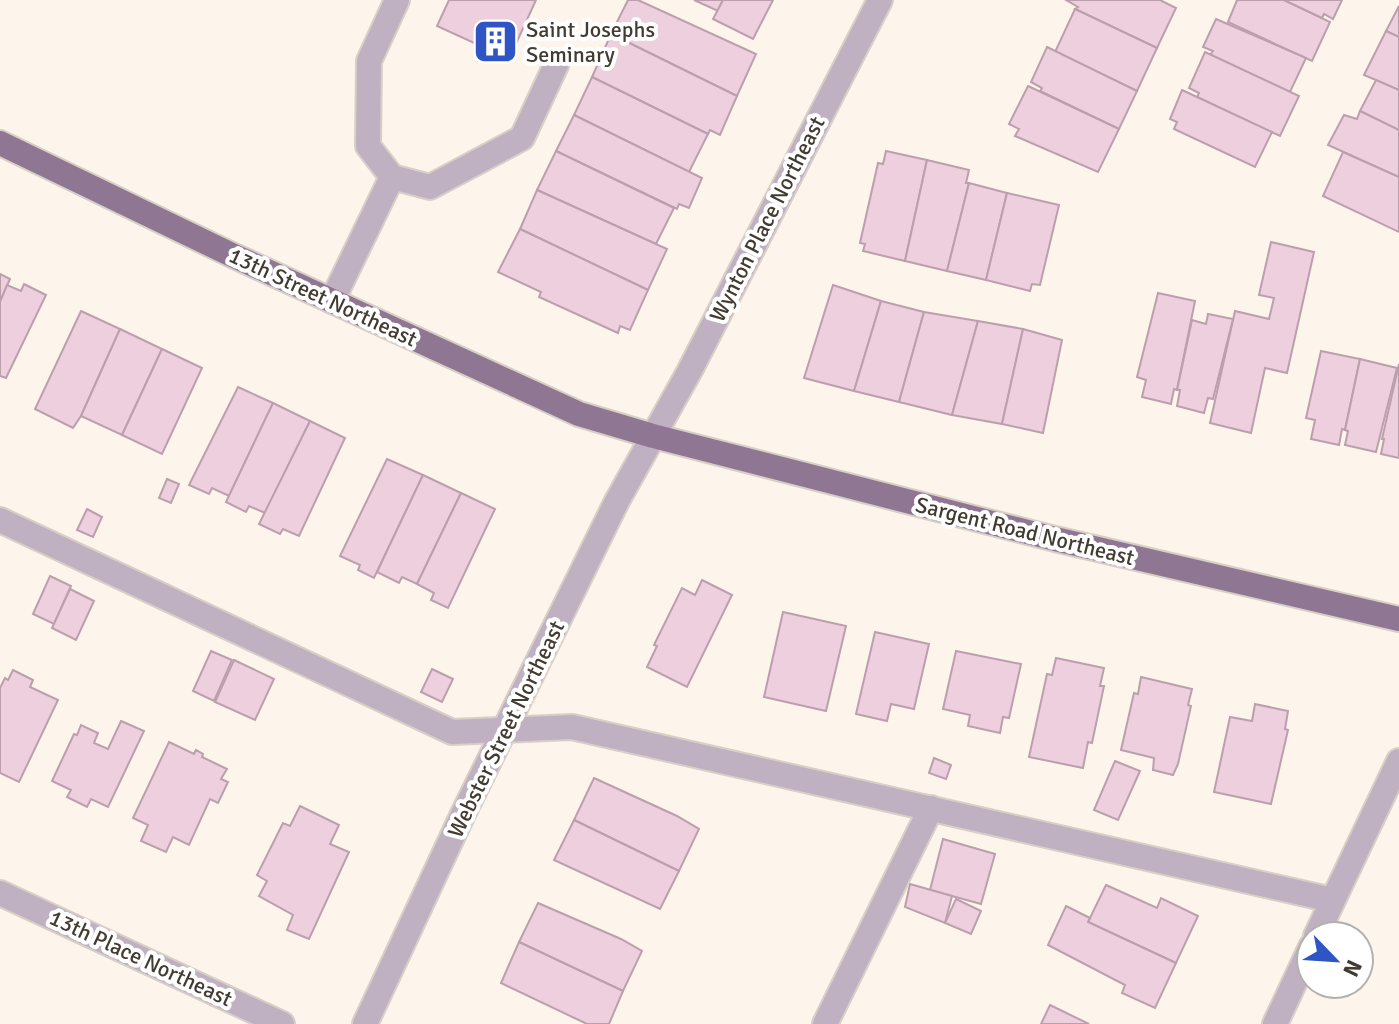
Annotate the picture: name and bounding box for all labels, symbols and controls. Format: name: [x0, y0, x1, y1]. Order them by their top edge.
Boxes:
place label: Saint Josephs Seminary: [526, 16, 655, 68]
building icon: Saint Josephs Seminary: [471, 18, 519, 66]
street label: Wynton Place Northeast: [703, 112, 831, 326]
street label: 13th Street Northeast: [225, 242, 422, 353]
street label: Sargent Road Northeast: [913, 491, 1137, 571]
street label: Webster Street Northeast: [442, 616, 570, 842]
street label: 13th Place Northeast: [45, 904, 237, 1012]
north arrow: [1295, 920, 1375, 1000]
text: N: [1337, 956, 1368, 981]

